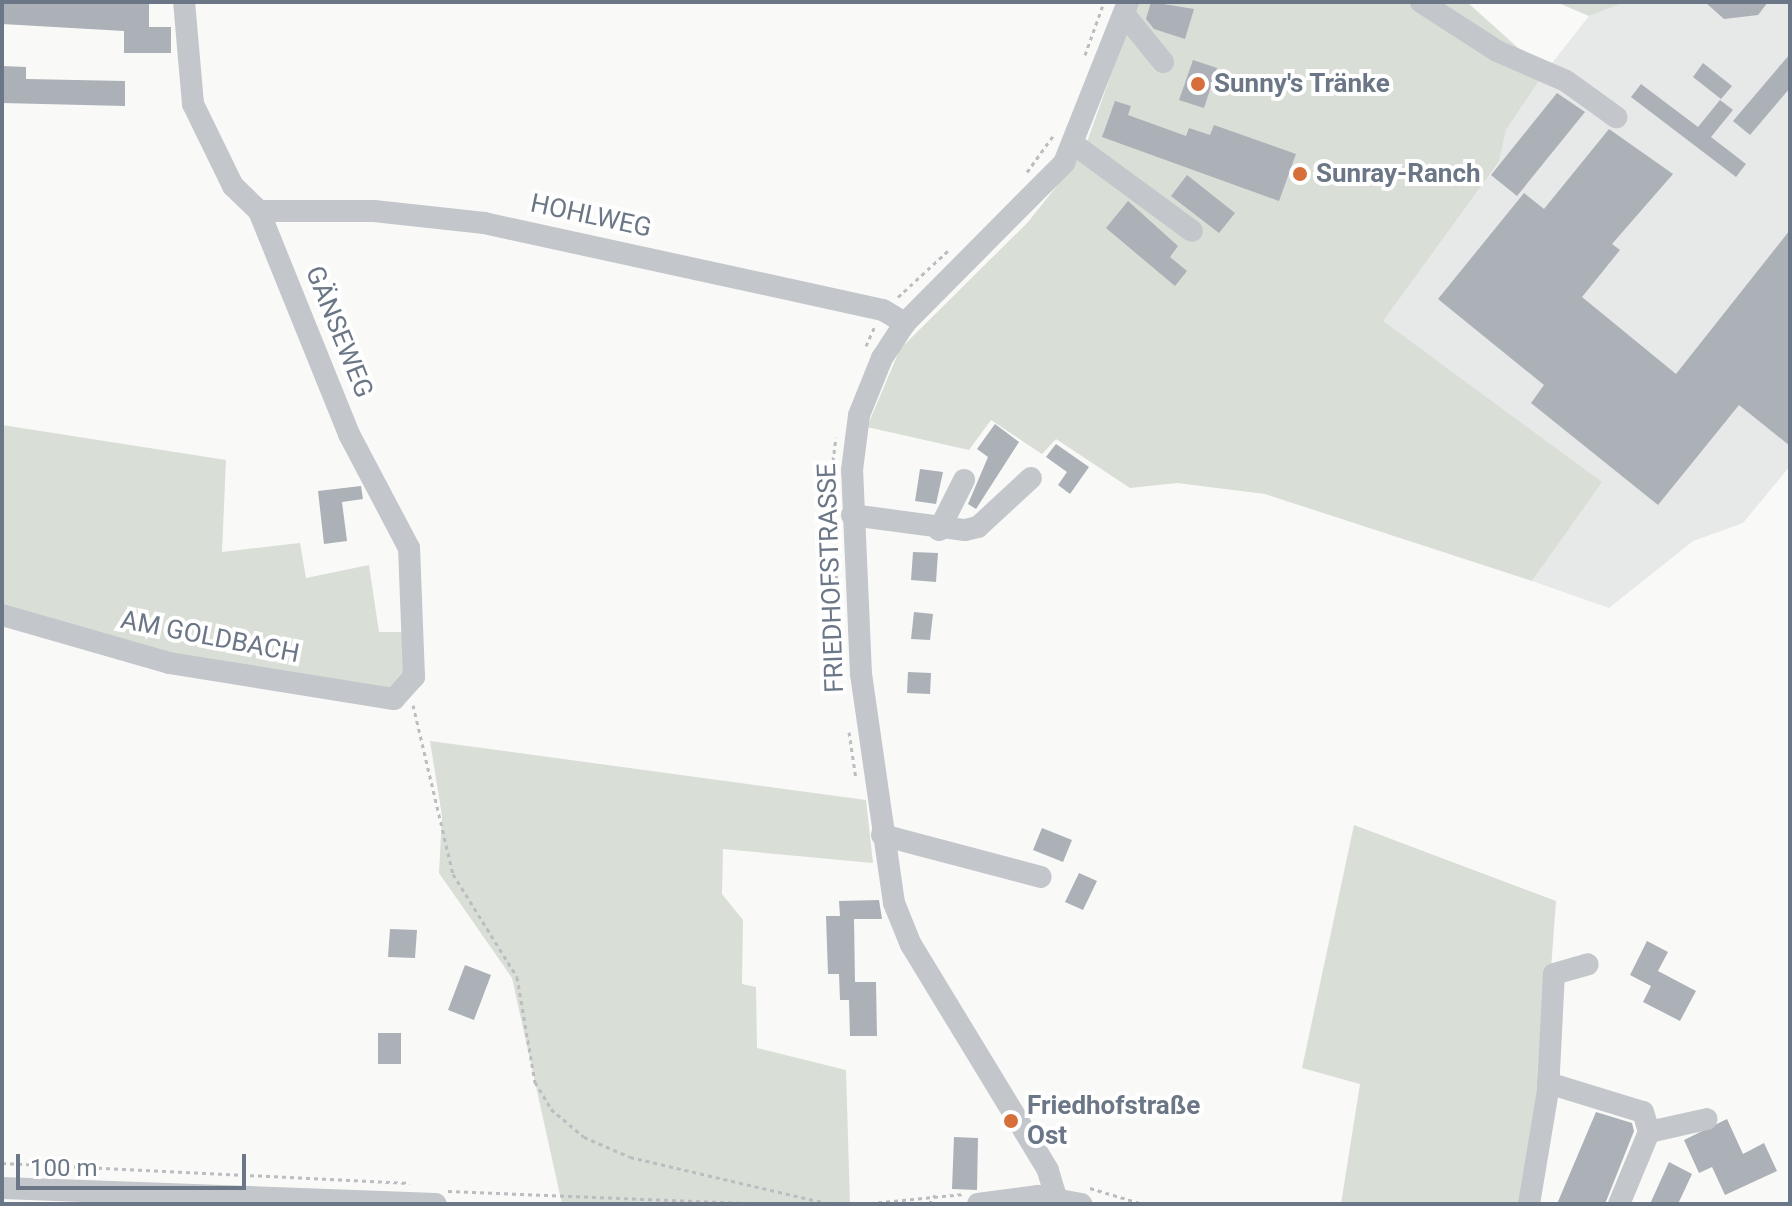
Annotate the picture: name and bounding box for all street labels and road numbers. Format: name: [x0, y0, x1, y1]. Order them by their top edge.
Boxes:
street label: HOHLWEG: [528, 188, 654, 244]
street label: GÄNSEWEG: [299, 262, 379, 402]
street label: FRIEDHOFSTRASSE: [811, 463, 851, 693]
street label: AM GOLDBACH: [118, 604, 302, 670]

